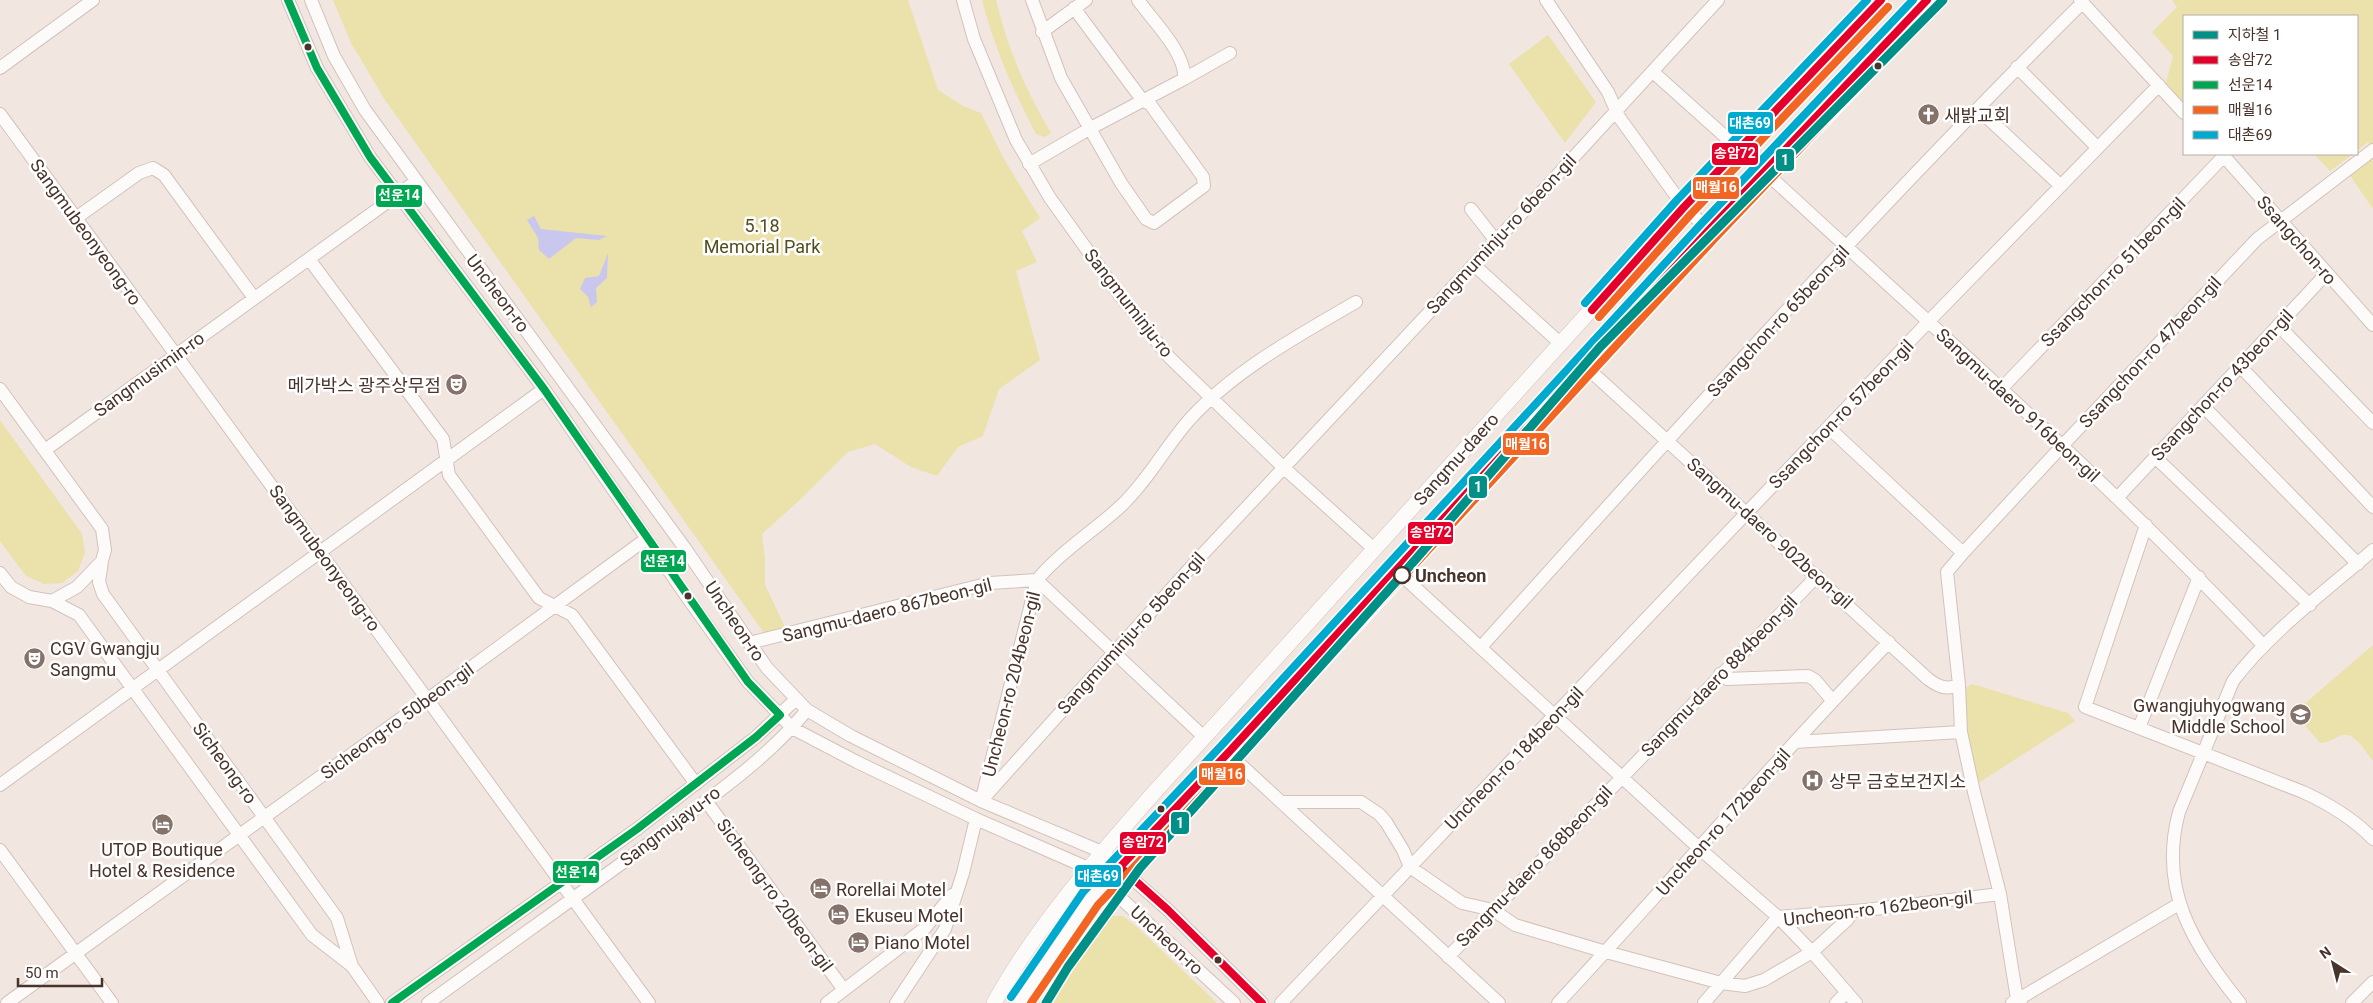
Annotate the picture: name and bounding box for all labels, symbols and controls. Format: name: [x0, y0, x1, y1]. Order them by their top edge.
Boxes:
legend: [2183, 15, 2358, 155]
text: 지하철 1: [2228, 26, 2282, 44]
unlabelled marker: [303, 42, 313, 52]
text: 송암72: [2228, 51, 2272, 69]
unlabelled marker: [1873, 61, 1883, 71]
text: 선운14: [2228, 76, 2273, 94]
text: 매월16: [2228, 101, 2272, 119]
church icon: 새밝교회: [1916, 103, 1940, 127]
place label: 새밝교회: [1944, 105, 2010, 126]
line badge: 대촌69: [1727, 111, 1774, 135]
text: 대촌69: [1729, 115, 1771, 131]
text: 대촌69: [2228, 126, 2272, 144]
line badge: 송암72: [1711, 142, 1759, 166]
text: 송암72: [1714, 145, 1756, 161]
line badge: 1: [1775, 148, 1795, 172]
street label: Sangmuminju-ro 6beon-gil: [1422, 150, 1580, 318]
text: 1: [1781, 152, 1789, 168]
street label: Sangmubeonyeong-ro: [26, 155, 146, 309]
line badge: 매월16: [1692, 176, 1740, 200]
text: 매월16: [1695, 179, 1737, 195]
line badge: 선운14: [375, 184, 423, 208]
text: 선운14: [378, 187, 420, 203]
street label: Ssangchon-ro: [2253, 191, 2341, 289]
street label: Ssangchon-ro 51beon-gil: [2036, 193, 2190, 351]
park label: 5.18 Memorial Park: [704, 215, 821, 257]
street label: Ssangchon-ro 65beon-gil: [1702, 241, 1854, 401]
street label: Sangmuminju-ro: [1080, 245, 1178, 361]
street label: Uncheon-ro: [462, 250, 534, 336]
street label: Ssangchon-ro 47beon-gil: [2074, 272, 2226, 432]
street label: Ssangchon-ro 43beon-gil: [2146, 305, 2298, 465]
street label: Sangmu-daero 916beon-gil: [1932, 324, 2104, 486]
street label: Sangmusimin-ro: [90, 327, 208, 421]
street label: Ssangchon-ro 57beon-gil: [1764, 335, 1918, 493]
theatre icon: 메가박스 광주상무점: [445, 373, 469, 397]
place label: 메가박스 광주상무점: [287, 375, 441, 396]
street label: Sangmu-daero: [1409, 409, 1503, 509]
line badge: 매월16: [1502, 432, 1550, 456]
text: 매월16: [1505, 436, 1547, 452]
street label: Sangmu-daero 902beon-gil: [1683, 453, 1857, 613]
line badge: 1: [1468, 475, 1488, 499]
text: 1: [1474, 479, 1482, 495]
street label: Sangmubeonyeong-ro: [265, 481, 385, 635]
line badge: 송암72: [1407, 521, 1454, 545]
text: 송암72: [1410, 524, 1452, 540]
street label: Sangmuminju-ro 5beon-gil: [1053, 548, 1209, 718]
line badge: 선운14: [640, 549, 687, 573]
text: 선운14: [643, 553, 685, 569]
place label: Uncheon: [1415, 565, 1486, 586]
marker: Uncheon: [1393, 566, 1411, 584]
street label: Sangmu-daero 867beon-gil: [780, 574, 994, 646]
street label: Uncheon-ro: [701, 577, 769, 665]
street label: Uncheon-ro 204beon-gil: [978, 589, 1044, 779]
unlabelled marker: [683, 591, 693, 601]
street label: Sangmu-daero 884beon-gil: [1637, 591, 1801, 761]
place label: CGV Gwangju Sangmu: [50, 638, 160, 680]
theatre icon: CGV Gwangju Sangmu: [22, 646, 46, 670]
street label: Sicheong-ro 50beon-gil: [316, 658, 478, 784]
street label: Uncheon-ro 184beon-gil: [1440, 682, 1588, 834]
place label: Gwangjuhyogwang Middle School: [2133, 695, 2285, 737]
school or university icon: Gwangjuhyogwang Middle School: [2289, 703, 2313, 727]
street label: Sicheong-ro: [188, 718, 262, 808]
street label: Uncheon-ro 172beon-gil: [1652, 744, 1794, 900]
line badge: 매월16: [1198, 762, 1246, 786]
text: 매월16: [1201, 766, 1243, 782]
hospital icon: 상무 금호보건지소: [1801, 769, 1825, 793]
place label: 상무 금호보건지소: [1829, 771, 1966, 792]
street label: Sangmu-daero 868beon-gil: [1452, 781, 1616, 951]
street label: Sangmujayu-ro: [616, 782, 724, 870]
unlabelled marker: [1156, 804, 1166, 814]
line badge: 1: [1170, 811, 1190, 835]
hotel icon: UTOP Boutique Hotel & Residence: [150, 812, 174, 836]
street label: Sicheong-ro 20beon-gil: [712, 814, 838, 976]
text: 1: [1176, 815, 1184, 831]
line badge: 송암72: [1119, 831, 1167, 855]
text: 송암72: [1122, 834, 1164, 850]
place label: UTOP Boutique Hotel & Residence: [89, 839, 235, 881]
line badge: 선운14: [552, 860, 600, 884]
text: 선운14: [555, 864, 597, 880]
line badge: 대촌69: [1074, 864, 1122, 888]
text: 대촌69: [1077, 868, 1119, 884]
hotel icon: Rorellai Motel: [808, 877, 832, 901]
place label: Rorellai Motel: [836, 879, 946, 900]
street label: Uncheon-ro 162beon-gil: [1782, 886, 1974, 930]
street label: Uncheon-ro: [1126, 901, 1208, 979]
hotel icon: Ekuseu Motel: [827, 903, 851, 927]
place label: Ekuseu Motel: [855, 905, 963, 926]
hotel icon: Piano Motel: [846, 930, 870, 954]
place label: Piano Motel: [874, 932, 970, 953]
north arrow: [2308, 938, 2358, 988]
text: N: [2317, 943, 2334, 962]
unlabelled marker: [1213, 955, 1223, 965]
scale bar: [18, 956, 101, 988]
text: 50 m: [25, 964, 59, 982]

